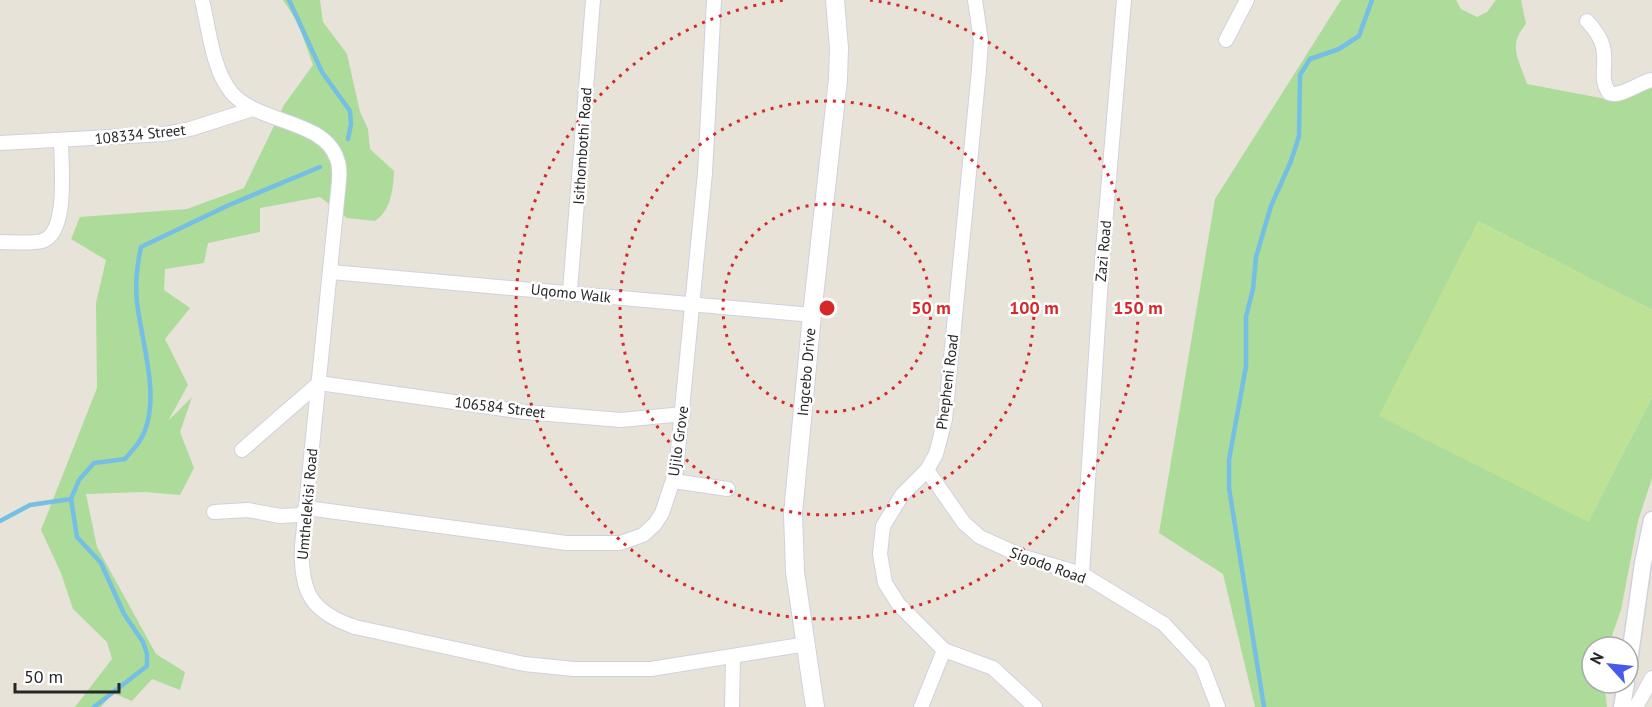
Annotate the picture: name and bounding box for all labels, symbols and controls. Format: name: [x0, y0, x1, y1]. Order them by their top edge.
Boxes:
street label: Isithombothi Road: [568, 87, 596, 205]
street label: 108334 Street: [94, 120, 186, 148]
street label: Zazi Road: [1091, 219, 1115, 283]
street label: Uqomo Walk: [530, 279, 613, 307]
text: 50 m: [911, 296, 951, 319]
text: 100 m: [1009, 296, 1059, 319]
text: 150 m: [1113, 296, 1163, 319]
centre of rings: [817, 298, 837, 318]
street label: Ingcebo Drive: [793, 327, 819, 417]
street label: Phepheni Road: [932, 333, 962, 431]
street label: 106584 Street: [453, 392, 547, 422]
street label: Ujilo Grove: [664, 404, 692, 478]
street label: Umthelekisi Road: [293, 447, 321, 561]
street label: Sigodo Road: [1007, 542, 1089, 588]
north arrow: [1580, 635, 1640, 695]
text: N: [1585, 649, 1608, 667]
scale bar: [15, 656, 118, 694]
text: 50 m: [24, 665, 63, 688]

